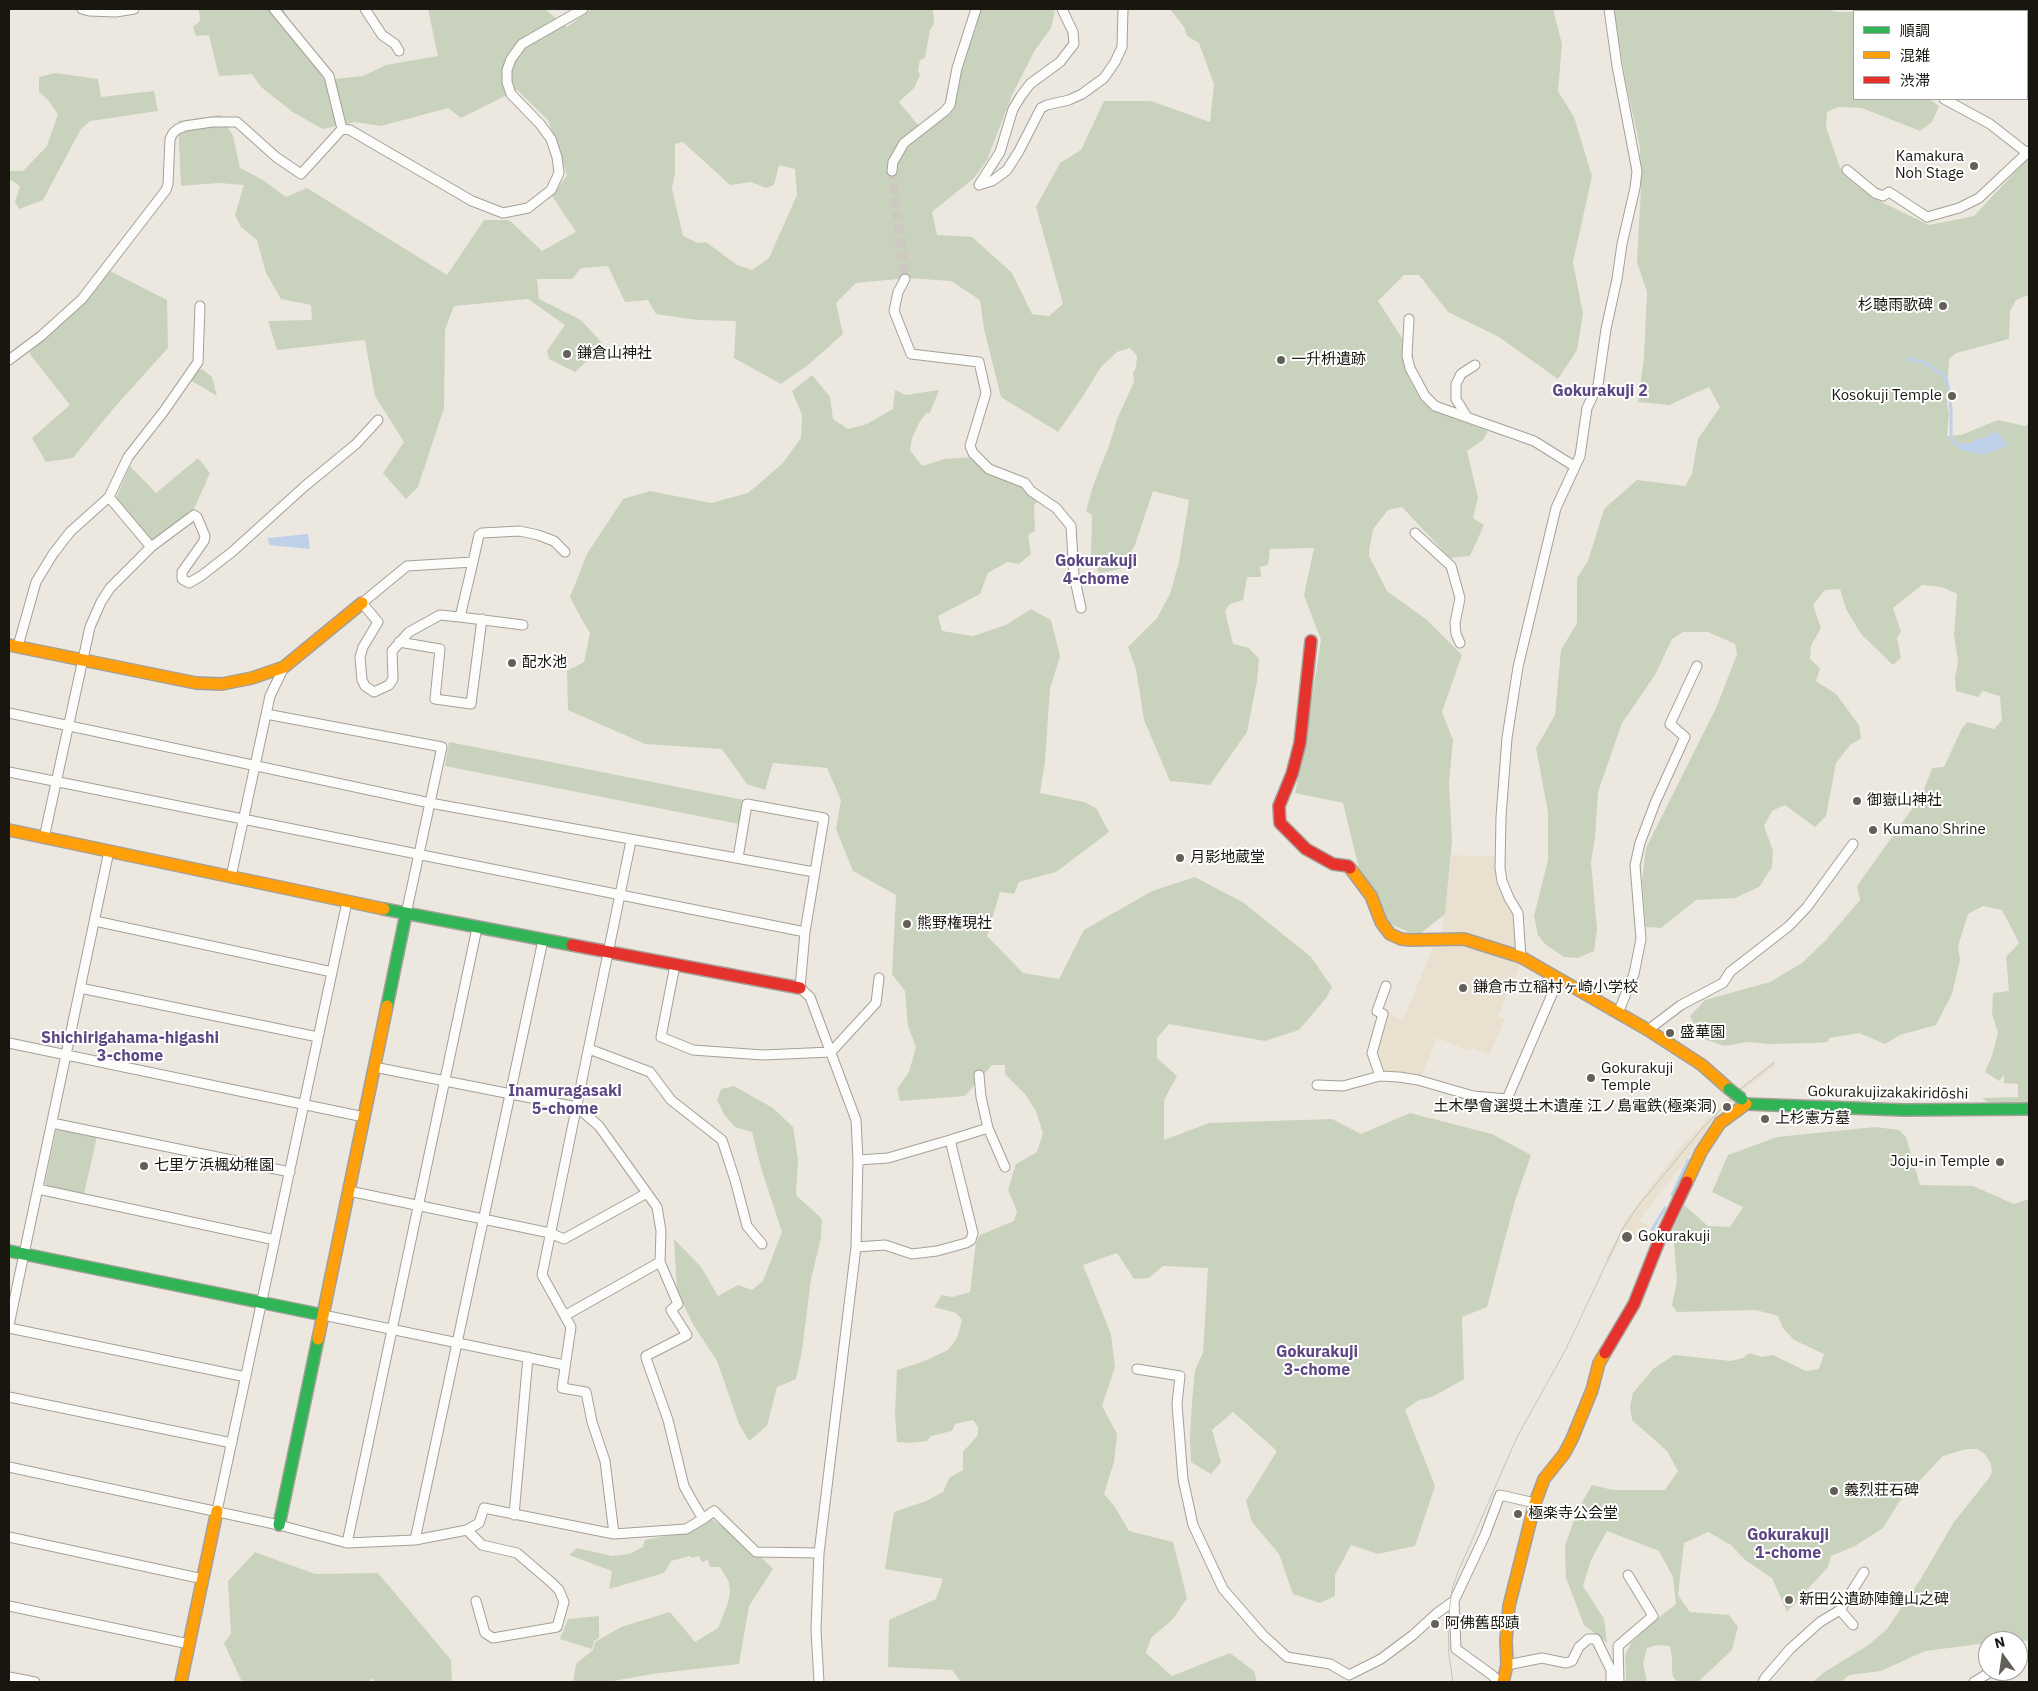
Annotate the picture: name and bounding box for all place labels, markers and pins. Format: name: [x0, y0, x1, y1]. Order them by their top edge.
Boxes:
place label: Kamakura Noh Stage: [1895, 148, 1964, 183]
marker: Kamakura Noh Stage: [1968, 160, 1980, 172]
place label: 杉聴雨歌碑: [1858, 297, 1933, 315]
marker: 杉聴雨歌碑: [1937, 300, 1949, 312]
place label: 鎌倉山神社: [577, 345, 652, 363]
marker: 鎌倉山神社: [561, 348, 573, 360]
place label: 一升枡遺跡: [1291, 351, 1366, 369]
marker: 一升枡遺跡: [1275, 354, 1287, 366]
place label: Kosokuji Temple: [1831, 387, 1942, 405]
marker: Kosokuji Temple: [1946, 390, 1958, 402]
place label: 配水池: [522, 654, 567, 672]
marker: 配水池: [506, 657, 518, 669]
place label: 御嶽山神社: [1867, 792, 1942, 810]
marker: 御嶽山神社: [1851, 795, 1863, 807]
place label: Kumano Shrine: [1883, 821, 1986, 839]
marker: Kumano Shrine: [1867, 824, 1879, 836]
place label: 月影地蔵堂: [1190, 849, 1265, 867]
marker: 月影地蔵堂: [1174, 852, 1186, 864]
place label: 熊野権現社: [917, 915, 992, 933]
marker: 熊野権現社: [901, 918, 913, 930]
place label: 鎌倉市立稲村ヶ崎小学校: [1473, 979, 1638, 997]
marker: 鎌倉市立稲村ヶ崎小学校: [1457, 982, 1469, 994]
place label: 盛華園: [1680, 1024, 1725, 1042]
marker: 盛華園: [1664, 1027, 1676, 1039]
place label: Gokurakuji Temple: [1601, 1060, 1673, 1095]
marker: Gokurakuji Temple: [1585, 1072, 1597, 1084]
place label: 土木學會選奨土木遺産 江ノ島電鉄(極楽洞): [1433, 1098, 1717, 1116]
marker: 土木學會選奨土木遺産 江ノ島電鉄(極楽洞): [1721, 1101, 1733, 1113]
place label: 上杉憲方墓: [1775, 1110, 1850, 1128]
marker: 上杉憲方墓: [1759, 1113, 1771, 1125]
place label: Joju-in Temple: [1890, 1153, 1990, 1171]
marker: Joju-in Temple: [1994, 1156, 2006, 1168]
place label: 七里ケ浜楓幼稚園: [154, 1157, 274, 1175]
marker: 七里ケ浜楓幼稚園: [138, 1160, 150, 1172]
place label: Gokurakuji: [1638, 1228, 1710, 1246]
marker: Gokurakuji: [1620, 1230, 1634, 1244]
place label: 義烈荘石碑: [1844, 1482, 1919, 1500]
marker: 義烈荘石碑: [1828, 1485, 1840, 1497]
place label: 極楽寺公会堂: [1528, 1505, 1618, 1523]
marker: 極楽寺公会堂: [1512, 1508, 1524, 1520]
place label: 新田公遺跡陣鐘山之碑: [1799, 1591, 1949, 1609]
marker: 新田公遺跡陣鐘山之碑: [1783, 1594, 1795, 1606]
place label: 阿佛舊邸蹟: [1445, 1615, 1520, 1633]
marker: 阿佛舊邸蹟: [1429, 1618, 1441, 1630]

